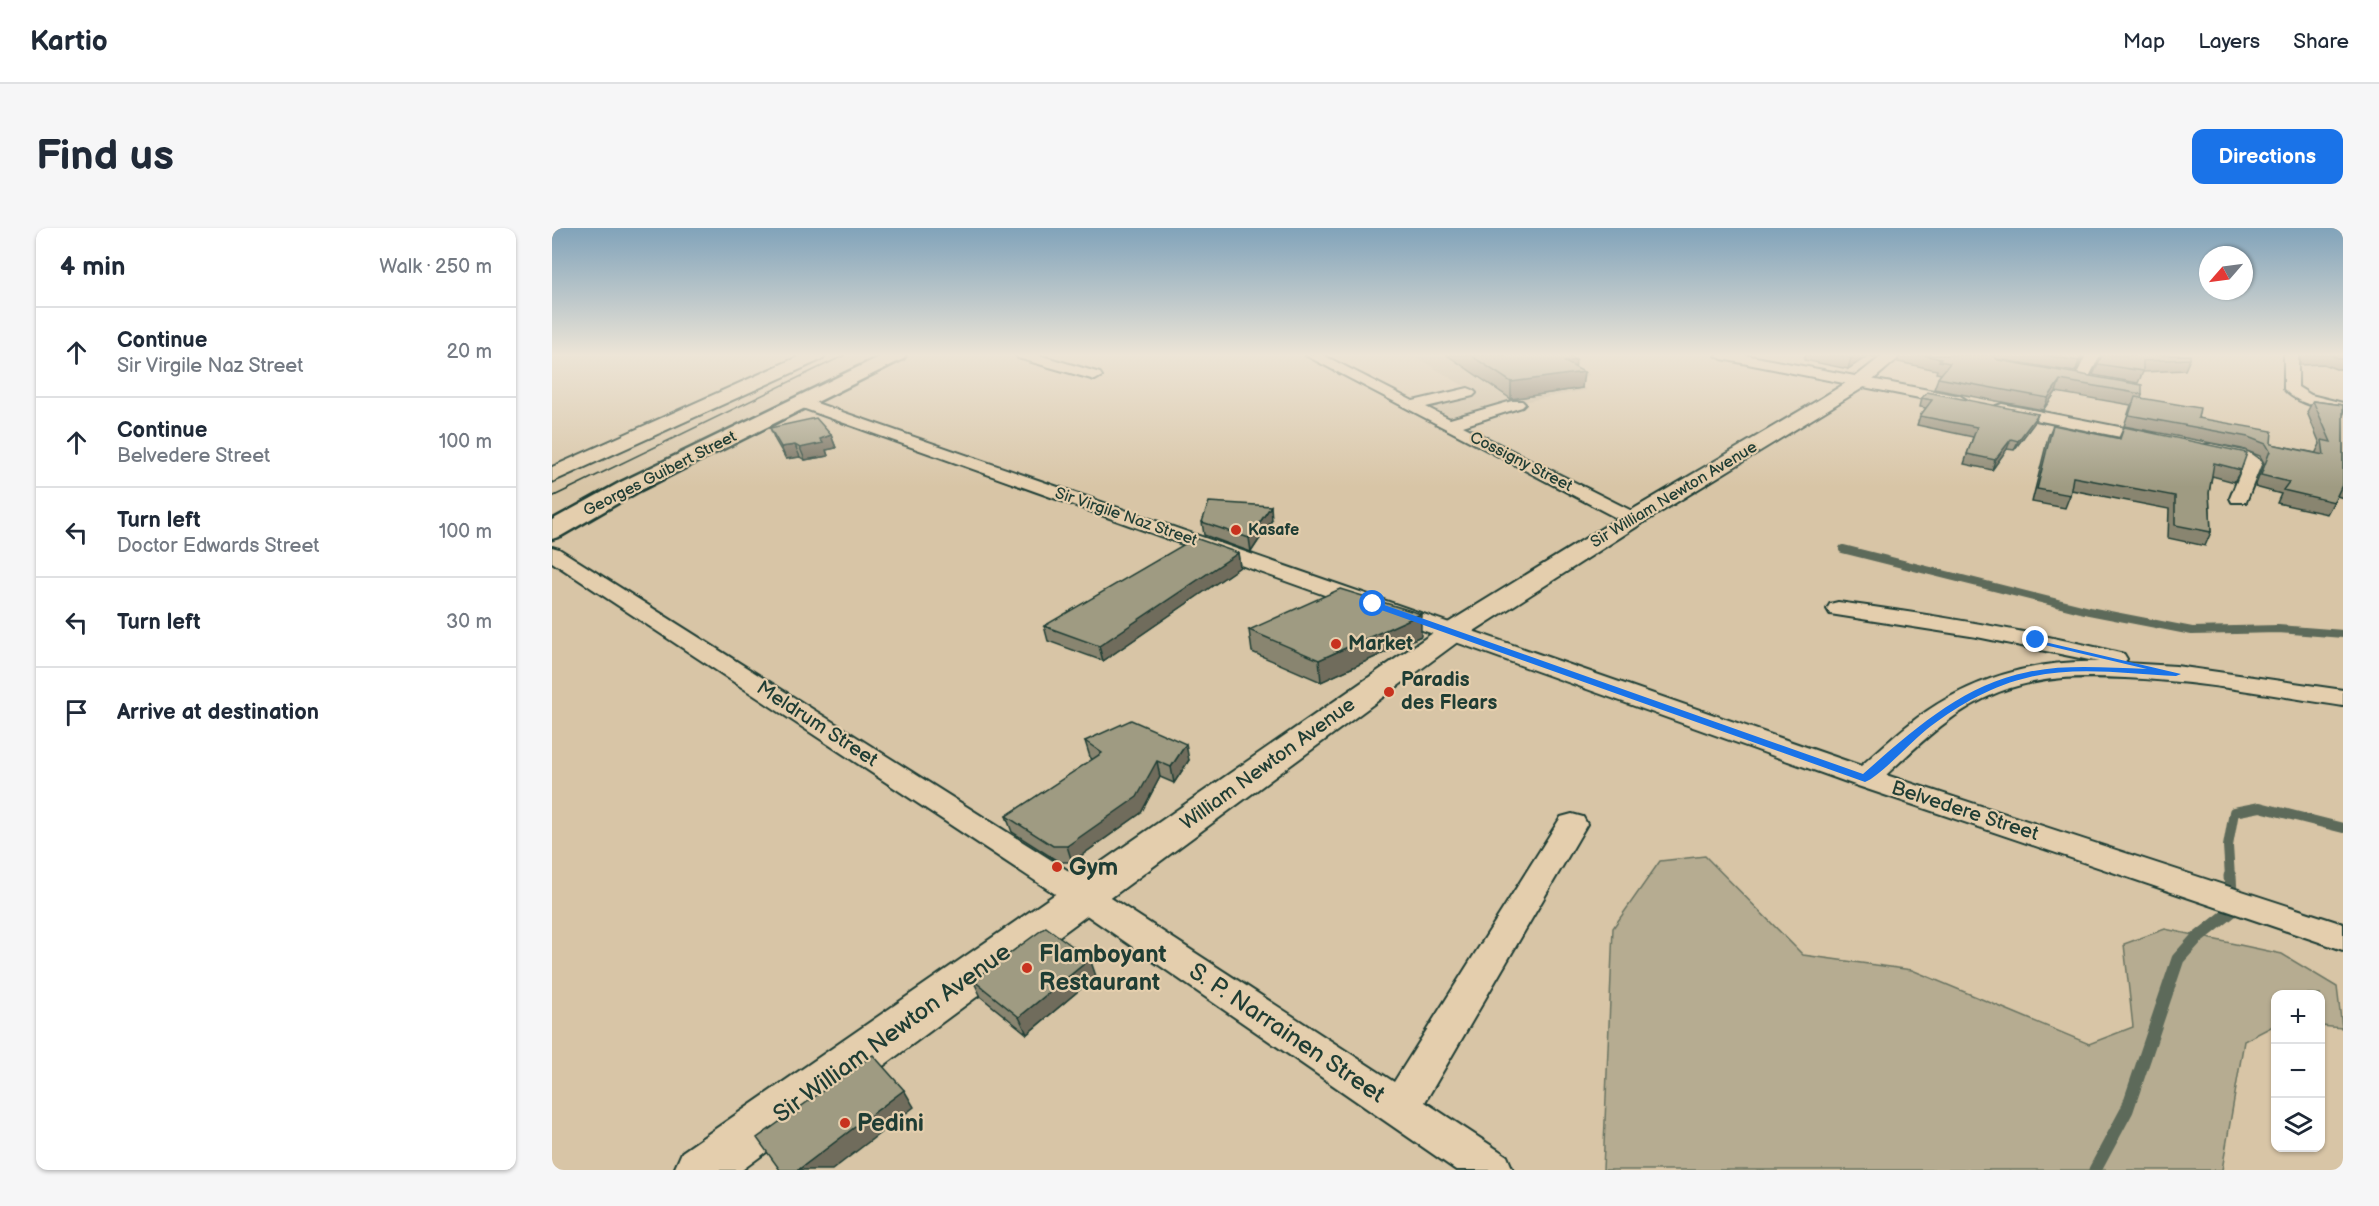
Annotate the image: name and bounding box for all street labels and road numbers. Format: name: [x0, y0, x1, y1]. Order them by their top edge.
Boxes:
street label: Georges Guibert Street: [580, 427, 740, 521]
street label: Cossigny Street: [1467, 428, 1575, 496]
street label: Sir William Newton Avenue: [1587, 437, 1761, 552]
street label: Sir Virgile Naz Street: [1052, 484, 1200, 550]
street label: Meldrum Street: [752, 676, 882, 772]
street label: William Newton Avenue: [1176, 693, 1360, 835]
street label: Belvedere Street: [1888, 776, 2042, 846]
street label: Sir William Newton Avenue: [768, 937, 1016, 1129]
street label: S. P. Narrainen Street: [1184, 957, 1391, 1110]

